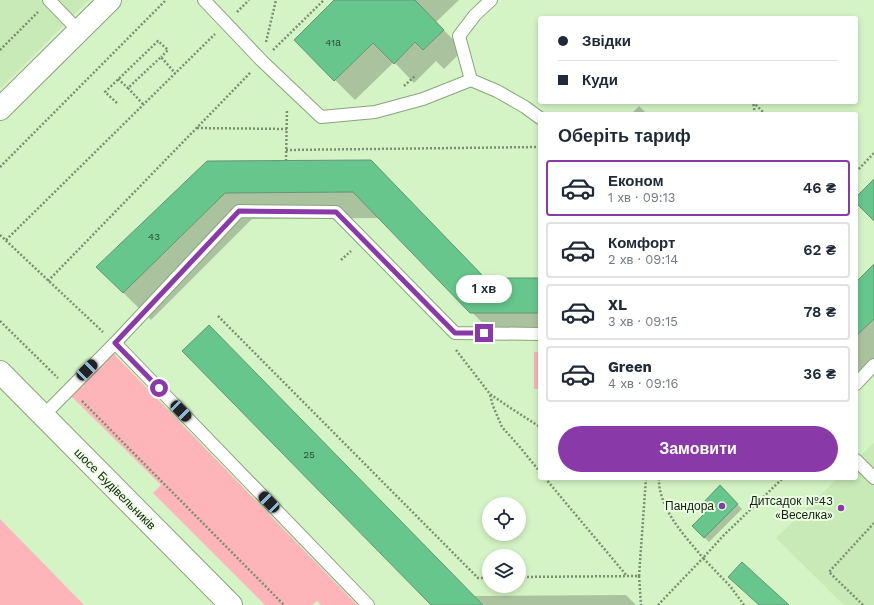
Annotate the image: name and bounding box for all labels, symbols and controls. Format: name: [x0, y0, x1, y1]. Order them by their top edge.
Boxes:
text: Звідки: [582, 32, 631, 50]
house number: 41а: [325, 37, 341, 48]
text: Куди: [582, 71, 618, 89]
text: Оберіть тариф: [558, 125, 691, 146]
icon: car: [560, 170, 596, 206]
text: Економ: [608, 172, 664, 190]
text: 46 ₴: [803, 179, 836, 197]
text: 1 хв · 09:13: [608, 190, 675, 205]
house number: 43: [148, 231, 160, 242]
icon: car: [560, 232, 596, 268]
text: Комфорт: [608, 234, 675, 252]
text: 62 ₴: [803, 241, 836, 259]
text: 2 хв · 09:14: [608, 252, 678, 267]
callout: 1 хв: [456, 275, 512, 303]
text: 1 хв: [472, 281, 496, 296]
icon: car: [560, 294, 596, 330]
text: XL: [608, 296, 627, 314]
text: 78 ₴: [803, 303, 836, 321]
text: 3 хв · 09:15: [608, 314, 678, 329]
route end: [475, 324, 493, 342]
icon: car: [560, 356, 596, 392]
car: [74, 357, 100, 383]
text: Green: [608, 358, 652, 376]
text: 36 ₴: [803, 365, 836, 383]
text: 4 хв · 09:16: [608, 376, 679, 391]
route start: [150, 379, 168, 397]
car: [168, 398, 194, 424]
button: Замовити: [558, 426, 838, 472]
street label: шосе Будівельників: [71, 445, 159, 533]
house number: 25: [303, 449, 315, 460]
car: [256, 489, 282, 515]
place label: Дитсадок №43 «Веселка»: [750, 494, 833, 522]
map controls: [482, 497, 526, 593]
button: locate: [482, 497, 526, 541]
place label: Пандора: [665, 499, 714, 513]
marker: Пандора: [717, 501, 727, 511]
marker: Дитсадок №43 «Веселка»: [836, 503, 846, 513]
button: layers: [482, 549, 526, 593]

